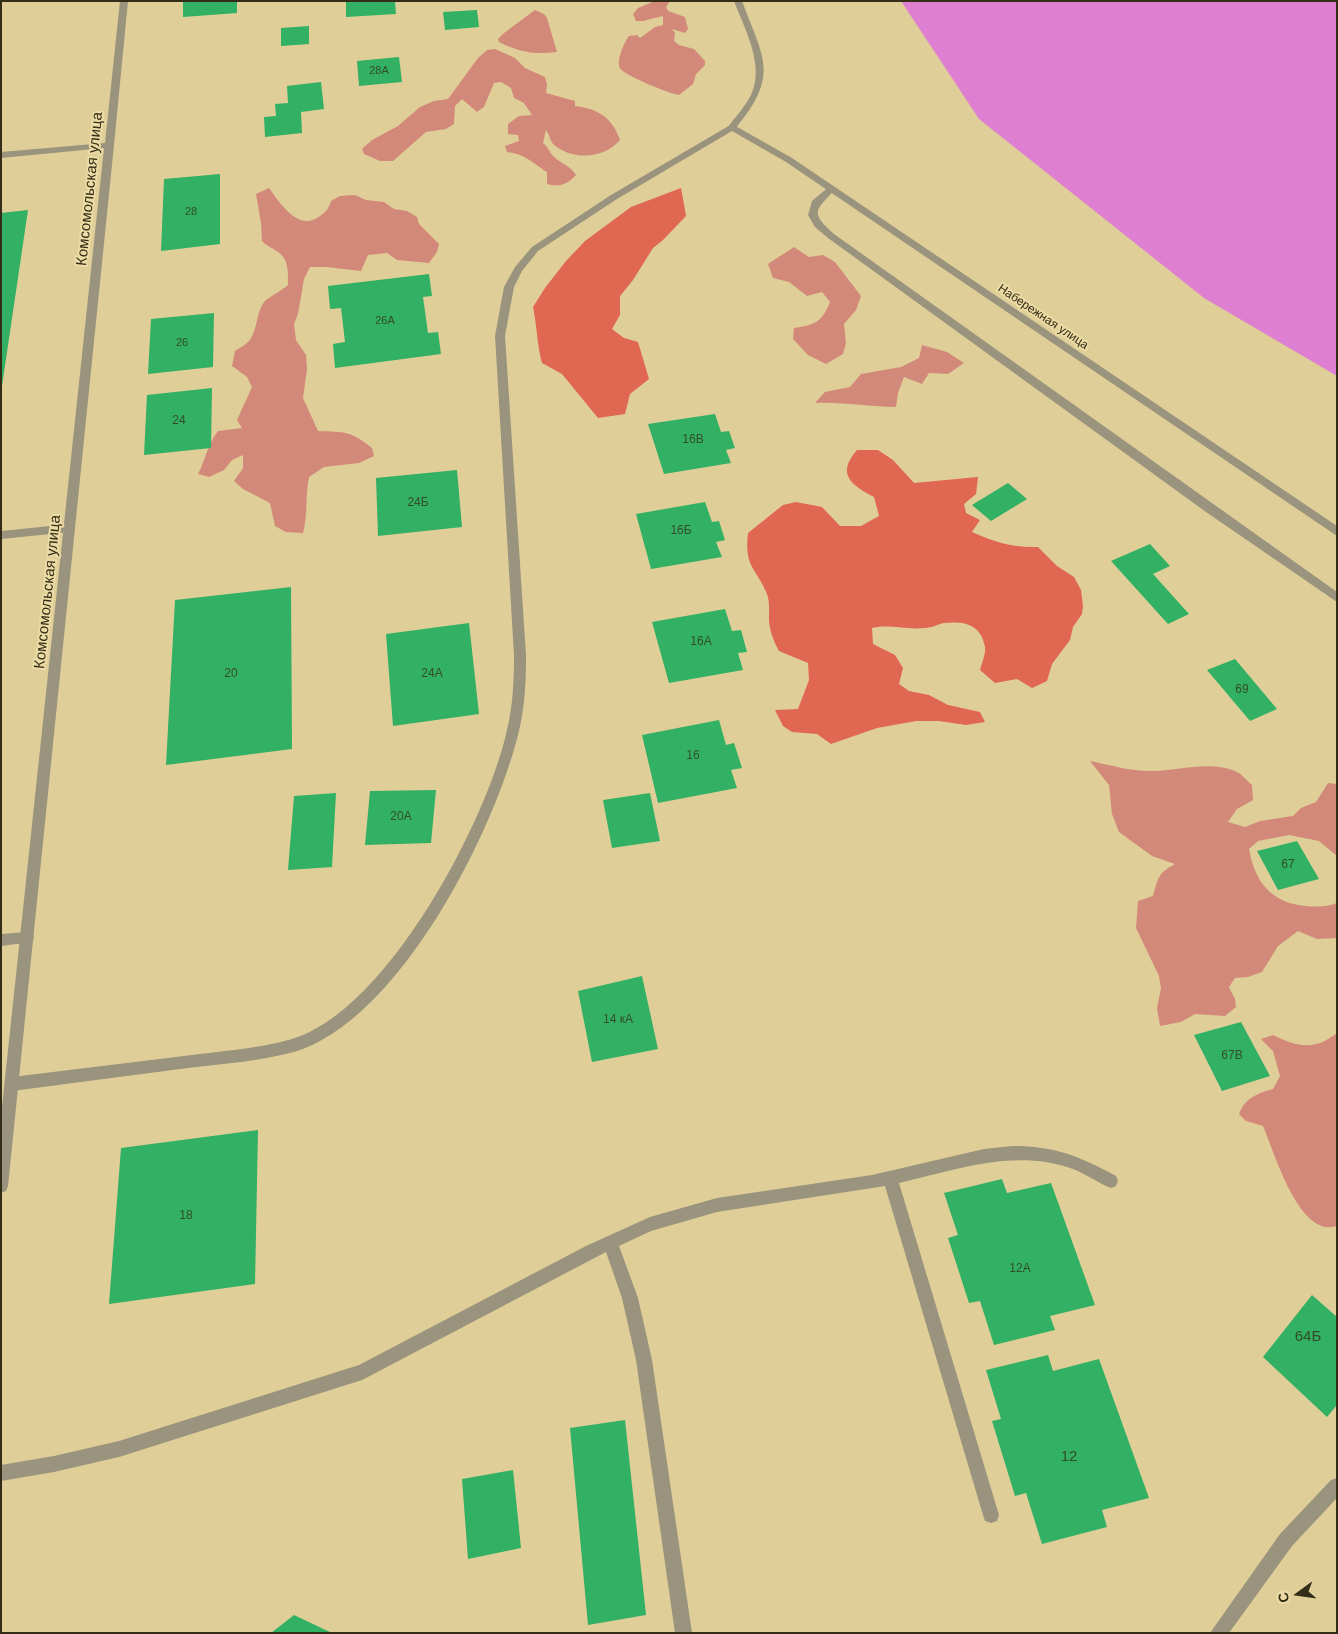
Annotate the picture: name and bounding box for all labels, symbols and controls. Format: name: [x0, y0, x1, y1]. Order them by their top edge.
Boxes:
house number: 28А: [369, 64, 389, 78]
street label: Комсомольская улица: [73, 111, 107, 267]
house number: 28: [185, 205, 197, 219]
street label: Набережная улица: [995, 281, 1091, 353]
house number: 26А: [375, 314, 395, 328]
house number: 26: [176, 336, 188, 350]
house number: 24: [172, 414, 186, 428]
house number: 16В: [682, 433, 704, 447]
house number: 24Б: [407, 496, 429, 510]
street label: Комсомольская улица: [31, 514, 65, 670]
house number: 16Б: [670, 524, 692, 538]
house number: 16А: [690, 635, 712, 649]
house number: 20: [224, 667, 238, 681]
house number: 24А: [421, 667, 443, 681]
house number: 69: [1235, 683, 1249, 697]
house number: 16: [686, 749, 700, 763]
house number: 20А: [390, 810, 412, 824]
house number: 67: [1281, 858, 1295, 872]
house number: 14 кА: [603, 1013, 633, 1027]
house number: 67В: [1221, 1049, 1243, 1063]
house number: 18: [179, 1209, 193, 1223]
house number: 12А: [1009, 1262, 1031, 1276]
house number: 64Б: [1295, 1328, 1321, 1346]
house number: 12: [1061, 1448, 1077, 1466]
north arrow: [1273, 1569, 1323, 1619]
text: С: [1274, 1591, 1292, 1604]

